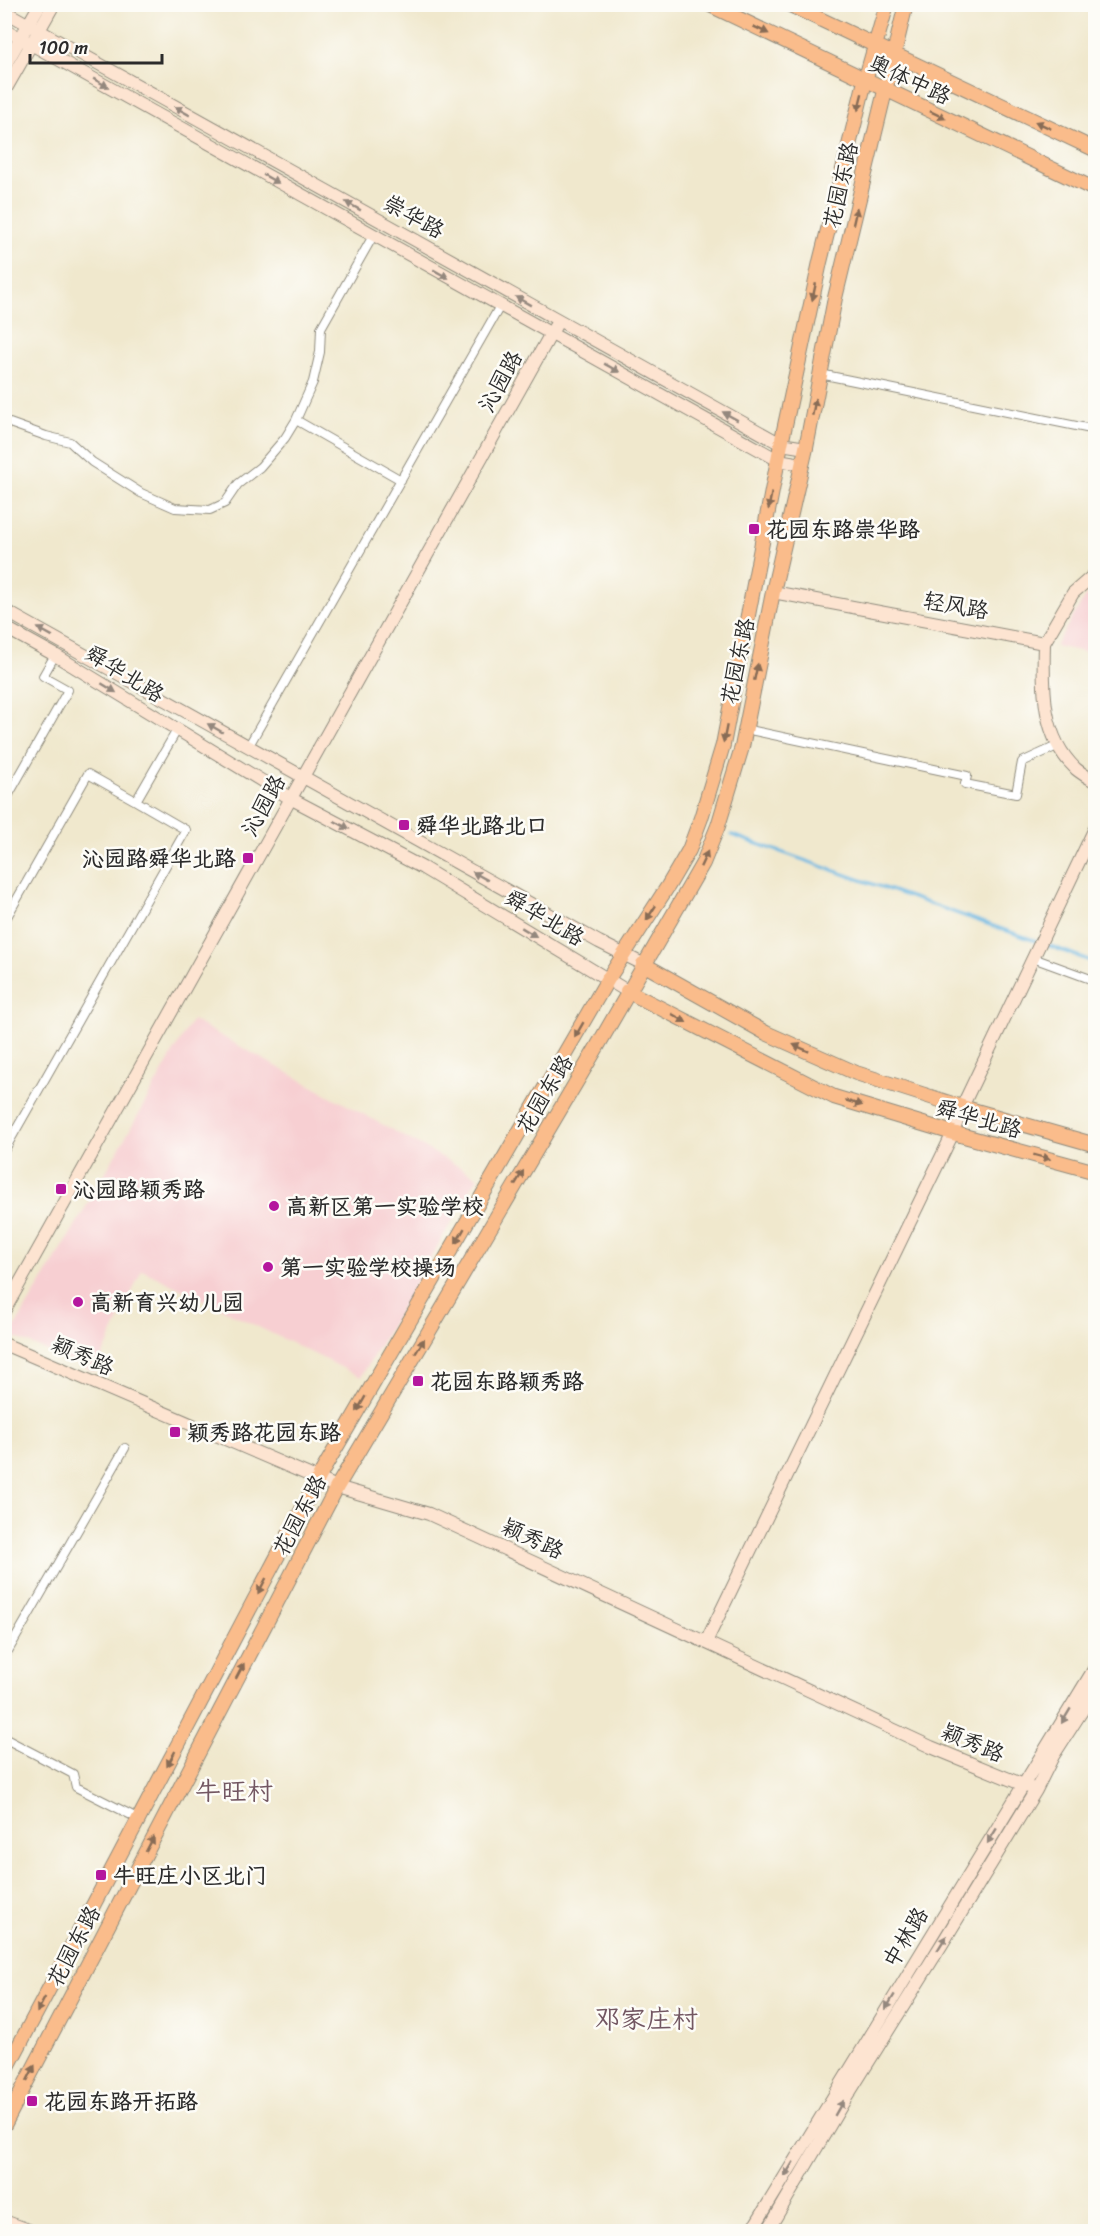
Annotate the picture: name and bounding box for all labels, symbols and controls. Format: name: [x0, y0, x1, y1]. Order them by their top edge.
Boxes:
one-way arrow: [752, 26, 769, 35]
scale bar: [30, 27, 162, 65]
text: 100 m: [39, 32, 88, 64]
street label: 奥体中路: [862, 43, 958, 116]
one-way arrow: [93, 78, 109, 89]
one-way arrow: [854, 93, 864, 112]
one-way arrow: [173, 106, 190, 116]
one-way arrow: [929, 110, 946, 119]
one-way arrow: [1034, 121, 1051, 130]
street label: 花园东路: [812, 138, 869, 232]
one-way arrow: [263, 173, 279, 184]
street label: 崇华路: [375, 183, 452, 249]
one-way arrow: [344, 201, 361, 211]
one-way arrow: [850, 207, 860, 225]
one-way arrow: [433, 268, 450, 278]
one-way arrow: [809, 283, 818, 302]
one-way arrow: [514, 296, 531, 306]
street label: 沁园路: [467, 343, 533, 420]
one-way arrow: [604, 363, 621, 373]
one-way arrow: [810, 397, 819, 416]
one-way arrow: [721, 411, 738, 421]
one-way arrow: [765, 492, 774, 511]
place label: 花园东路崇华路: [766, 510, 920, 549]
marker: 花园东路崇华路: [747, 522, 761, 536]
street label: 轻风路: [920, 581, 992, 630]
street label: 花园东路: [709, 614, 766, 708]
one-way arrow: [37, 627, 54, 637]
street label: 舜华北路: [77, 634, 172, 713]
one-way arrow: [752, 662, 761, 681]
one-way arrow: [101, 683, 117, 694]
one-way arrow: [206, 723, 223, 733]
one-way arrow: [720, 725, 729, 744]
street label: 沁园路: [230, 767, 296, 844]
place label: 舜华北路北口: [416, 806, 548, 845]
marker: 舜华北路北口: [397, 818, 411, 832]
one-way arrow: [334, 820, 351, 830]
place label: 沁园路舜华北路: [82, 839, 236, 878]
one-way arrow: [700, 850, 709, 867]
marker: 沁园路舜华北路: [241, 851, 255, 865]
one-way arrow: [472, 872, 489, 882]
street label: 舜华北路: [497, 878, 593, 957]
one-way arrow: [646, 905, 657, 921]
one-way arrow: [521, 927, 537, 938]
one-way arrow: [671, 1013, 688, 1023]
one-way arrow: [573, 1022, 584, 1038]
one-way arrow: [792, 1044, 809, 1053]
street label: 花园东路: [505, 1046, 584, 1142]
street label: 舜华北路: [931, 1088, 1027, 1149]
one-way arrow: [846, 1099, 864, 1108]
one-way arrow: [1033, 1153, 1051, 1162]
place label: 沁园路颖秀路: [73, 1170, 205, 1209]
one-way arrow: [514, 1170, 525, 1186]
marker: 沁园路颖秀路: [54, 1182, 68, 1196]
place label: 高新区第一实验学校: [286, 1187, 484, 1226]
marker: 高新区第一实验学校: [267, 1199, 281, 1213]
one-way arrow: [455, 1227, 465, 1244]
place label: 第一实验学校操场: [280, 1248, 456, 1287]
marker: 第一实验学校操场: [261, 1260, 275, 1274]
place label: 高新育兴幼儿园: [90, 1283, 244, 1322]
marker: 高新育兴幼儿园: [71, 1295, 85, 1309]
street label: 颖秀路: [45, 1324, 121, 1387]
one-way arrow: [415, 1337, 425, 1354]
place label: 花园东路颖秀路: [430, 1362, 584, 1401]
marker: 花园东路颖秀路: [411, 1374, 425, 1388]
one-way arrow: [356, 1396, 367, 1412]
place label: 颖秀路花园东路: [187, 1413, 341, 1452]
marker: 颖秀路花园东路: [168, 1425, 182, 1439]
street label: 花园东路: [262, 1467, 337, 1563]
street label: 颖秀路: [495, 1507, 571, 1570]
one-way arrow: [257, 1578, 267, 1595]
one-way arrow: [236, 1663, 245, 1680]
one-way arrow: [1060, 1708, 1071, 1724]
street label: 颖秀路: [935, 1712, 1011, 1773]
one-way arrow: [166, 1750, 176, 1767]
district label: 牛旺村: [195, 1768, 273, 1814]
one-way arrow: [986, 1828, 997, 1844]
one-way arrow: [145, 1835, 155, 1852]
place label: 牛旺庄小区北门: [113, 1856, 267, 1895]
marker: 牛旺庄小区北门: [94, 1868, 108, 1882]
street label: 花园东路: [36, 1898, 111, 1994]
street label: 中林路: [872, 1899, 939, 1976]
one-way arrow: [937, 1935, 948, 1951]
one-way arrow: [885, 1994, 896, 2010]
district label: 邓家庄村: [594, 1996, 698, 2042]
one-way arrow: [36, 1997, 46, 2014]
one-way arrow: [25, 2064, 35, 2082]
place label: 花园东路开拓路: [44, 2082, 198, 2121]
marker: 花园东路开拓路: [25, 2094, 39, 2108]
one-way arrow: [834, 2100, 844, 2117]
one-way arrow: [784, 2161, 795, 2177]

